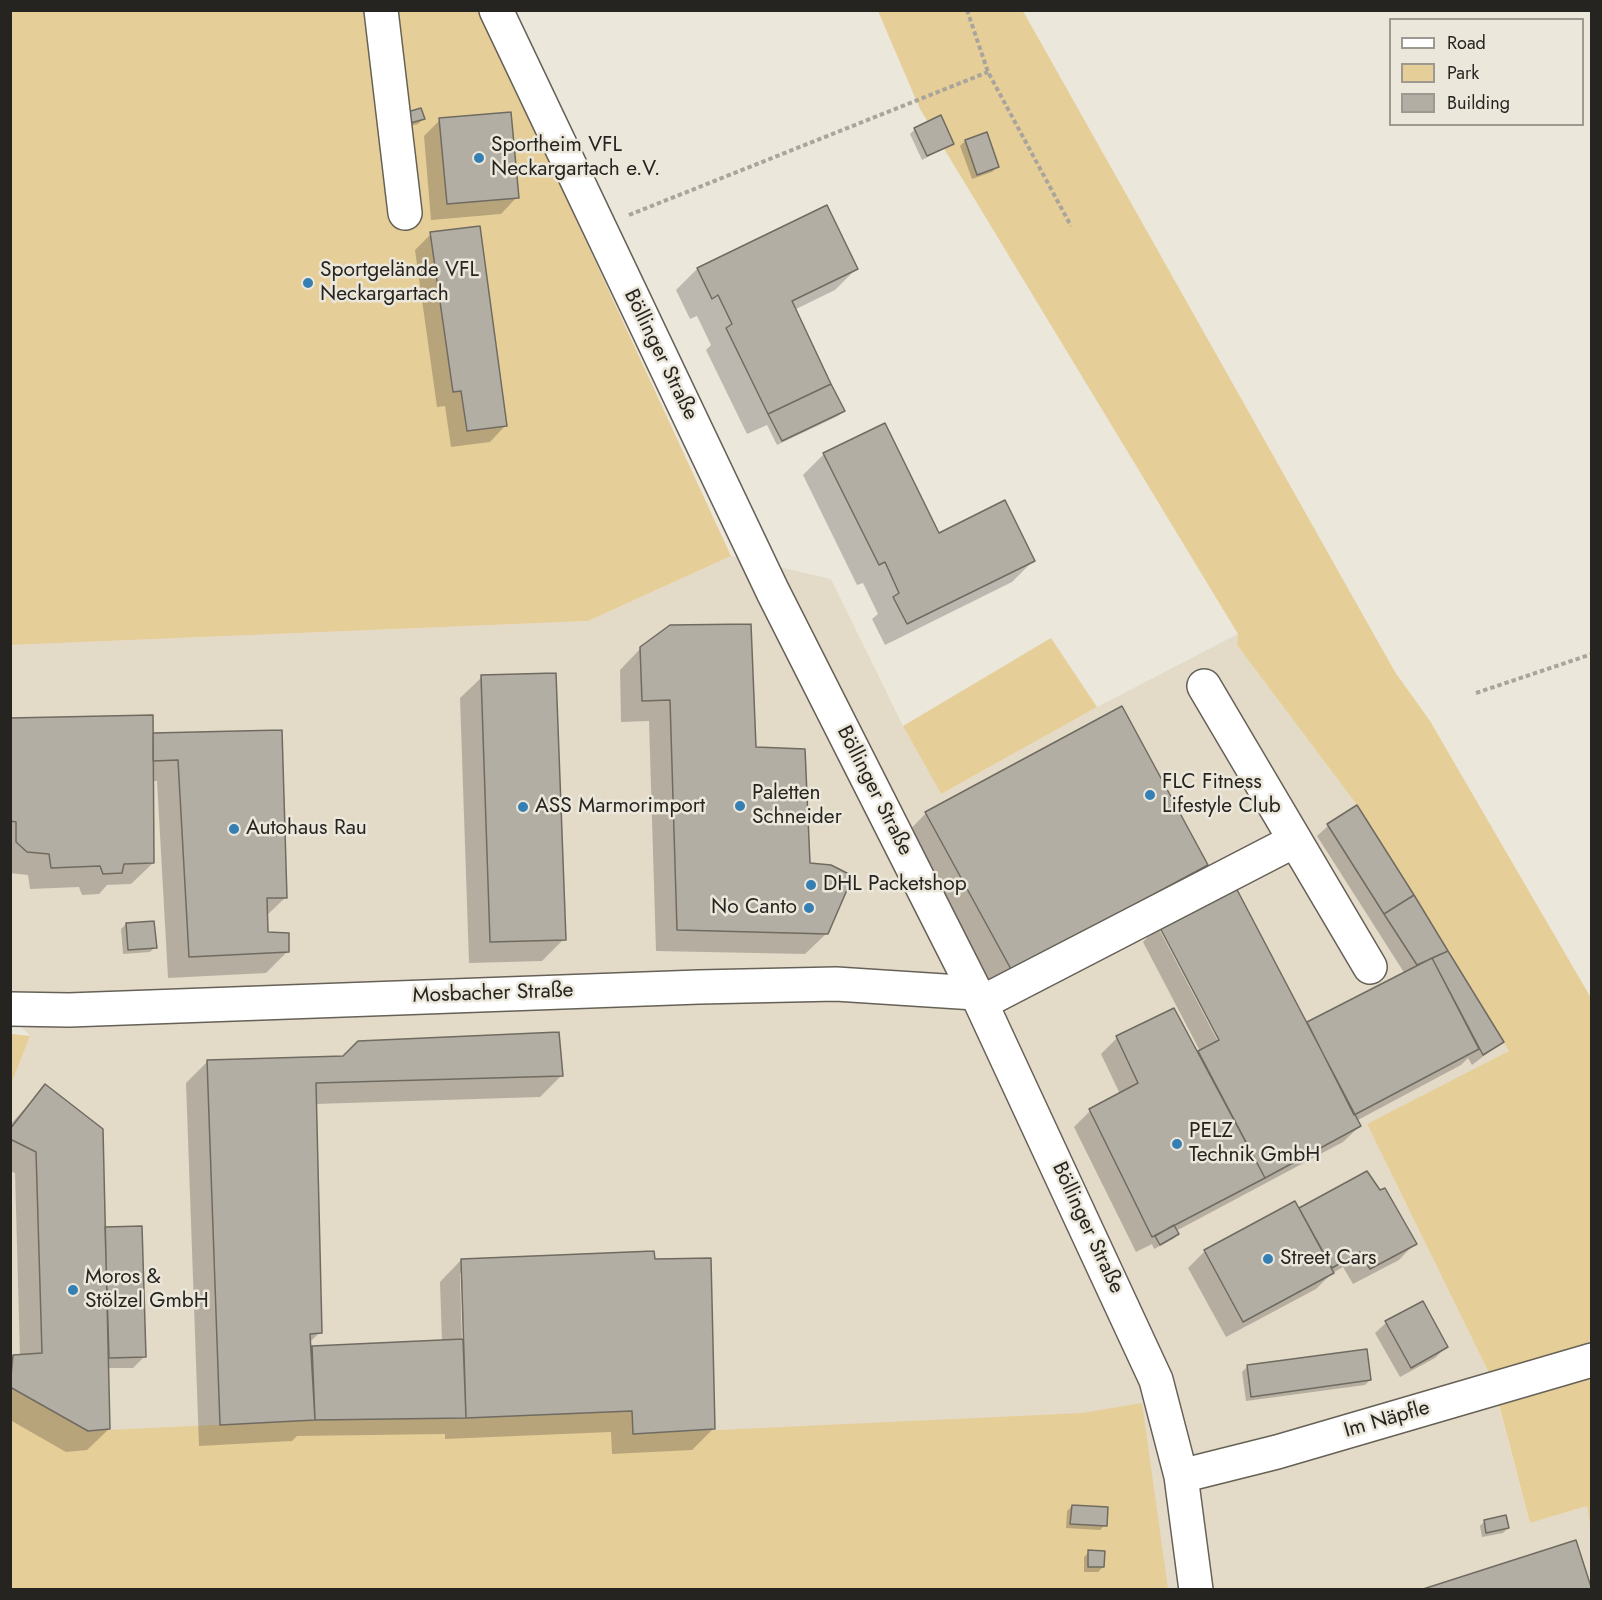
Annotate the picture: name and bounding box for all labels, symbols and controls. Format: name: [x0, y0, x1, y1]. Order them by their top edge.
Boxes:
legend: [1389, 18, 1584, 126]
text: Road: [1447, 30, 1486, 56]
text: Park: [1447, 60, 1479, 86]
text: Building: [1447, 90, 1510, 116]
place label: Sportheim VFL Neckargartach e.V.: [491, 133, 660, 183]
marker: Sportheim VFL Neckargartach e.V.: [472, 151, 486, 165]
place label: Sportgelände VFL Neckargartach: [320, 258, 479, 308]
marker: Sportgelände VFL Neckargartach: [301, 276, 315, 290]
street label: Böllinger Straße: [618, 286, 702, 424]
street label: Böllinger Straße: [831, 722, 917, 860]
place label: FLC Fitness Lifestyle Club: [1162, 770, 1281, 820]
place label: Paletten Schneider: [752, 781, 842, 831]
marker: FLC Fitness Lifestyle Club: [1143, 788, 1157, 802]
place label: ASS Marmorimport: [535, 794, 705, 820]
marker: Paletten Schneider: [733, 799, 747, 813]
marker: ASS Marmorimport: [516, 800, 530, 814]
place label: Autohaus Rau: [246, 816, 367, 842]
marker: Autohaus Rau: [227, 822, 241, 836]
place label: DHL Packetshop: [823, 872, 967, 898]
marker: DHL Packetshop: [804, 878, 818, 892]
place label: No Canto: [711, 895, 797, 921]
marker: No Canto: [802, 901, 816, 915]
street label: Mosbacher Straße: [412, 979, 574, 1009]
place label: PELZ Technik GmbH: [1189, 1119, 1320, 1169]
marker: PELZ Technik GmbH: [1170, 1137, 1184, 1151]
street label: Böllinger Straße: [1046, 1158, 1128, 1298]
place label: Street Cars: [1280, 1246, 1377, 1272]
marker: Street Cars: [1261, 1252, 1275, 1266]
place label: Moros & Stölzel GmbH: [85, 1265, 209, 1315]
marker: Moros & Stölzel GmbH: [66, 1283, 80, 1297]
street label: Im Näpfle: [1341, 1396, 1433, 1444]

